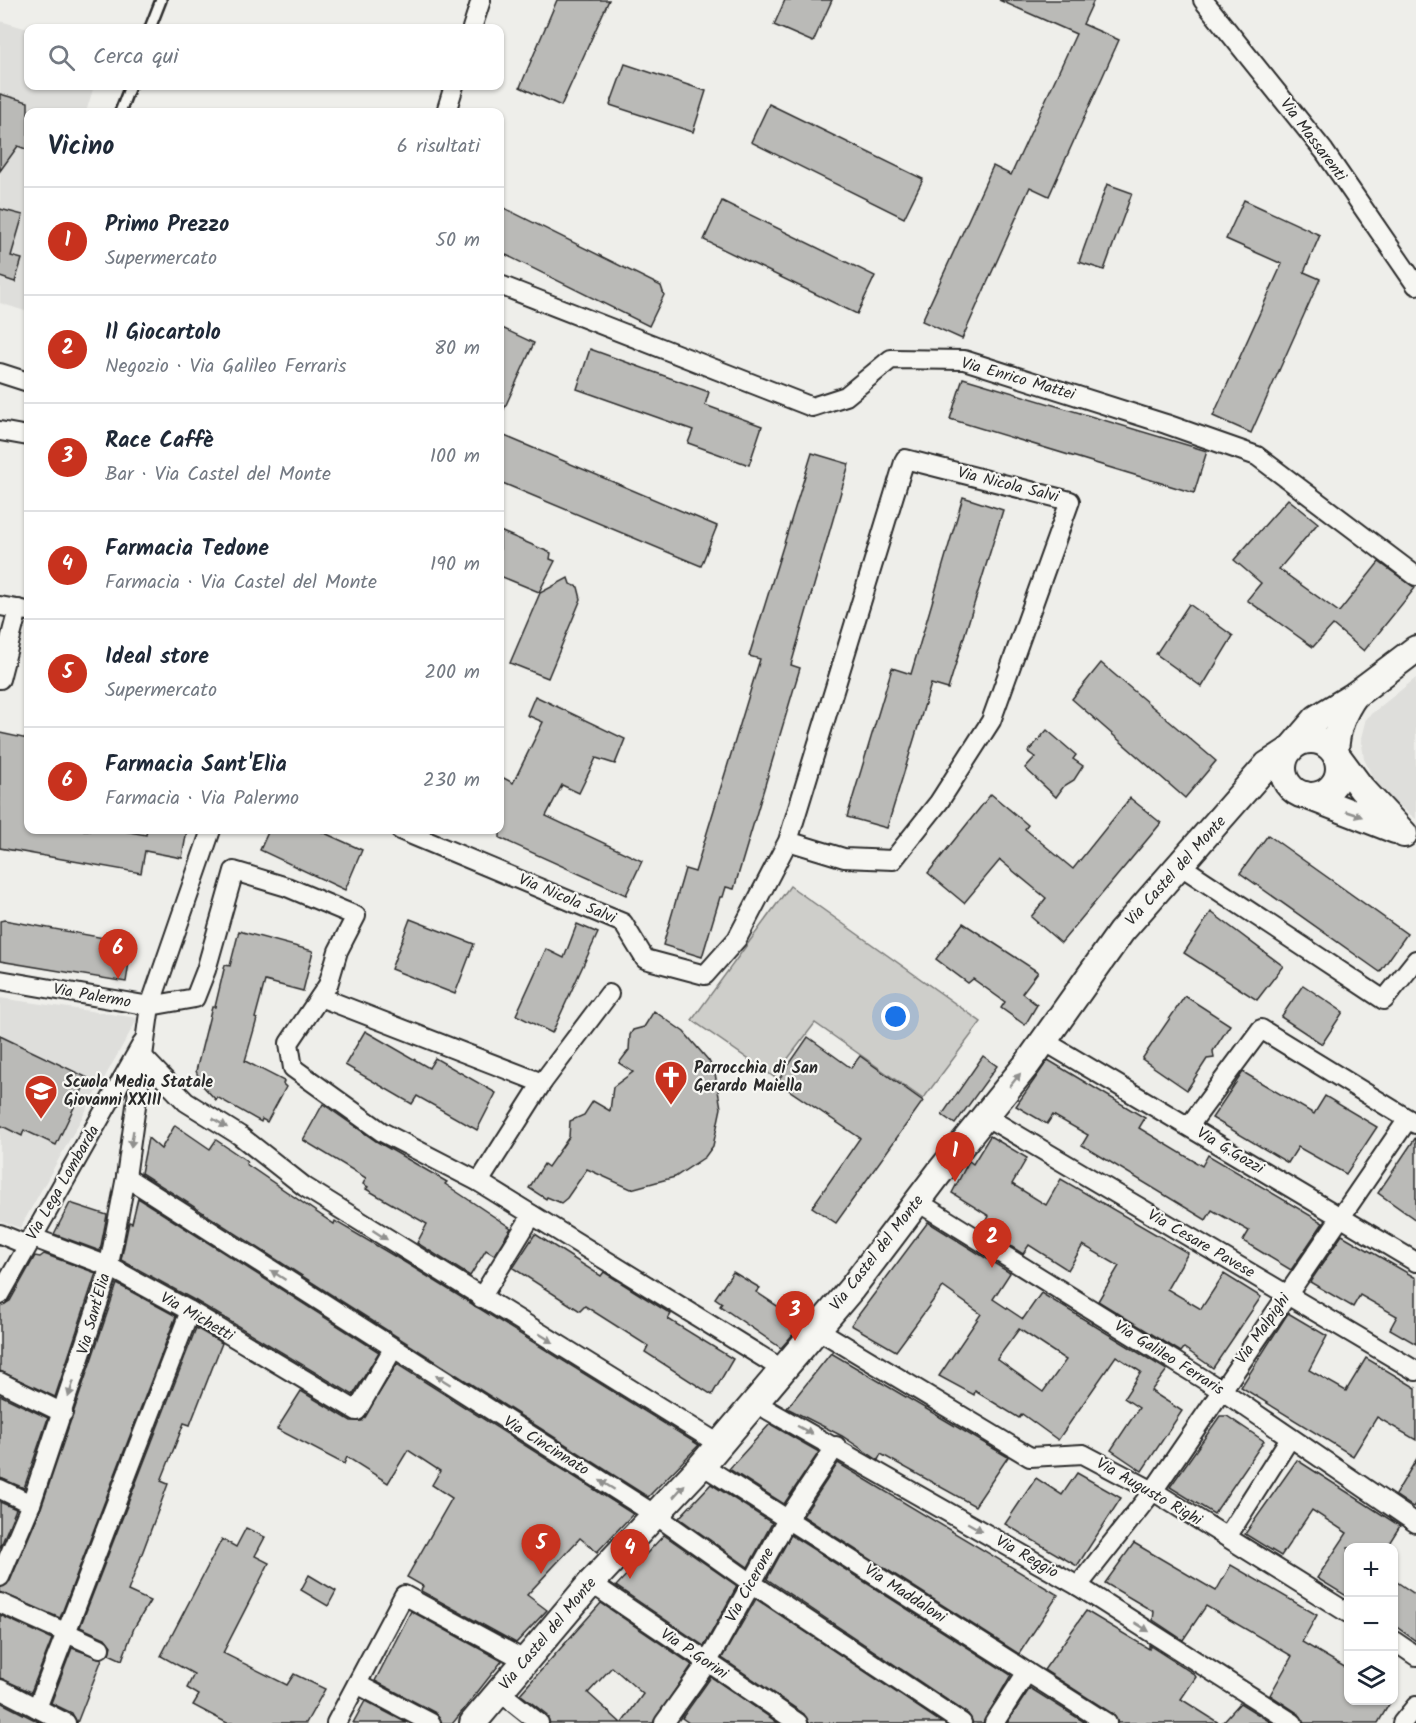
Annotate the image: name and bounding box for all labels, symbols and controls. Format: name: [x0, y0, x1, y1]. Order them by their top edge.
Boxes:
search box: [24, 24, 504, 90]
text: Cerca qui: [93, 40, 179, 75]
icon: search: [45, 41, 78, 74]
street label: Via Massarenti: [1273, 93, 1353, 188]
text: Vicino: [48, 126, 114, 168]
text: 6 risultati: [397, 131, 480, 163]
text: Primo Prezzo: [105, 208, 229, 243]
text: 1: [64, 225, 71, 257]
text: 50 m: [435, 225, 480, 257]
text: Supermercato: [105, 243, 217, 275]
text: Il Giocartolo: [105, 316, 221, 351]
text: 2: [62, 333, 73, 365]
text: 80 m: [434, 333, 480, 365]
text: Negozio · Via Galileo Ferraris: [105, 351, 347, 383]
street label: Via Enrico Mattei: [958, 351, 1079, 408]
text: Race Caffè: [105, 424, 213, 459]
text: 3: [62, 441, 73, 473]
text: 100 m: [430, 441, 480, 473]
text: Bar · Via Castel del Monte: [105, 459, 331, 491]
street label: Via Nicola Salvi: [955, 460, 1062, 510]
text: Farmacia Tedone: [105, 532, 269, 567]
text: 4: [62, 549, 73, 581]
text: 190 m: [430, 549, 480, 581]
text: Farmacia · Via Castel del Monte: [105, 567, 377, 599]
text: Ideal store: [105, 640, 209, 675]
text: 5: [62, 657, 73, 689]
text: 200 m: [424, 657, 480, 689]
text: Supermercato: [105, 675, 217, 707]
text: Farmacia Sant'Elia: [105, 748, 287, 783]
text: 6: [62, 765, 73, 797]
text: 230 m: [423, 765, 480, 797]
text: Farmacia · Via Palermo: [105, 783, 299, 815]
street label: Via Castel del Monte: [1119, 810, 1233, 932]
one-way arrow: [1346, 810, 1364, 820]
street label: Via Nicola Salvi: [514, 867, 621, 931]
pin: 6: [98, 930, 138, 979]
street label: Via Palermo: [51, 977, 133, 1015]
your location: [881, 1002, 910, 1031]
place label: Parrocchia di San Gerardo Maiella: [694, 1056, 818, 1099]
church icon: Parrocchia di San Gerardo Maiella: [653, 1059, 689, 1106]
place label: Scuola Media Statale Giovanni XXIII: [64, 1070, 213, 1113]
one-way arrow: [1008, 1072, 1021, 1088]
school or university icon: Scuola Media Statale Giovanni XXIII: [23, 1073, 59, 1120]
one-way arrow: [212, 1118, 228, 1129]
street label: Via Lega Lombarda: [20, 1121, 106, 1245]
street label: Via G.Gozzi: [1192, 1121, 1269, 1182]
one-way arrow: [127, 1130, 136, 1149]
pin: 1: [936, 1132, 974, 1182]
street label: Via Castel del Monte: [824, 1190, 930, 1316]
street label: Via Cesare Pavese: [1143, 1203, 1259, 1285]
pin: 2: [972, 1218, 1012, 1268]
one-way arrow: [371, 1230, 388, 1241]
one-way arrow: [271, 1269, 287, 1281]
street label: Via Sant'Elia: [70, 1270, 118, 1358]
street label: Via Michetti: [155, 1286, 240, 1349]
street label: Via Malpighi: [1229, 1287, 1297, 1370]
pin: 3: [776, 1292, 814, 1341]
street label: Via Galileo Ferraris: [1109, 1314, 1229, 1402]
one-way arrow: [538, 1332, 554, 1343]
one-way arrow: [434, 1375, 451, 1386]
one-way arrow: [65, 1380, 75, 1398]
street label: Via Cincinnato: [498, 1410, 594, 1482]
one-way arrow: [797, 1425, 814, 1435]
street label: Via Augusto Righi: [1091, 1451, 1208, 1533]
one-way arrow: [599, 1479, 615, 1490]
one-way arrow: [672, 1484, 685, 1499]
one-way arrow: [967, 1521, 983, 1532]
pin: 5: [522, 1524, 560, 1574]
street label: Via Reggio: [991, 1529, 1063, 1585]
pin: 4: [610, 1530, 650, 1579]
street label: Via Cicerone: [719, 1543, 781, 1627]
map controls: [1344, 1543, 1398, 1705]
button: +: [1344, 1543, 1398, 1597]
street label: Via Maddaloni: [859, 1558, 952, 1631]
street label: Via Castel del Monte: [493, 1572, 603, 1696]
button: −: [1344, 1597, 1398, 1651]
one-way arrow: [1134, 1621, 1150, 1632]
street label: Via P.Gorini: [655, 1622, 734, 1687]
button: layers: [1344, 1651, 1398, 1705]

